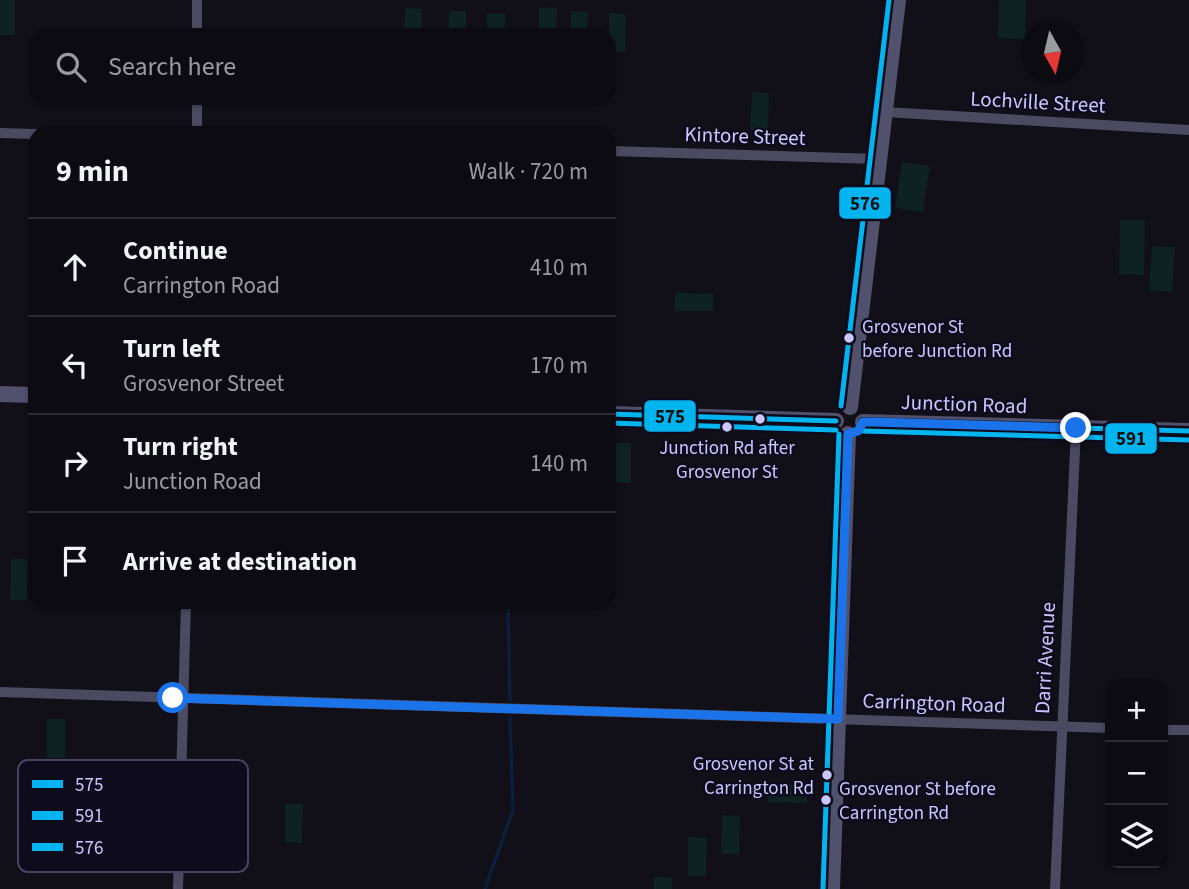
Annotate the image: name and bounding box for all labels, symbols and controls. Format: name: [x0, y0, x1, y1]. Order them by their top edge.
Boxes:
north arrow: [1021, 21, 1084, 84]
search box: [28, 28, 616, 105]
icon: search: [52, 48, 90, 86]
text: Search here: [108, 48, 236, 85]
street label: Lochville Street: [970, 83, 1106, 121]
street label: Kintore Street: [684, 119, 806, 153]
text: 9 min: [56, 150, 129, 193]
text: Walk · 720 m: [469, 155, 588, 188]
line badge: 576: [838, 186, 892, 220]
text: 576: [850, 191, 880, 218]
text: Continue: [123, 232, 228, 269]
icon: ahead: [56, 248, 94, 286]
text: 410 m: [530, 251, 588, 284]
text: Carrington Road: [123, 269, 280, 302]
place label: Grosvenor St before Junction Rd: [862, 314, 1012, 365]
text: Turn left: [123, 330, 220, 367]
marker: Grosvenor St before Junction Rd: [842, 331, 856, 345]
icon: left: [56, 346, 94, 384]
text: 170 m: [530, 349, 588, 382]
text: Grosvenor Street: [123, 367, 284, 400]
street label: Junction Road: [900, 387, 1028, 421]
line badge: 575: [643, 399, 697, 433]
text: 575: [655, 404, 685, 431]
unlabelled marker: [753, 412, 767, 426]
route end: [1060, 412, 1091, 443]
marker: Junction Rd after Grosvenor St: [720, 420, 734, 434]
line badge: 591: [1104, 422, 1158, 455]
text: 591: [1116, 426, 1146, 453]
text: Turn right: [123, 428, 238, 465]
place label: Junction Rd after Grosvenor St: [659, 435, 795, 486]
icon: right: [56, 444, 94, 482]
text: 140 m: [530, 447, 588, 480]
text: Junction Road: [123, 465, 262, 498]
icon: arrive: [56, 542, 94, 580]
text: Arrive at destination: [123, 543, 357, 580]
street label: Darri Avenue: [1027, 601, 1063, 715]
map controls: [1105, 679, 1168, 868]
button: +: [1105, 679, 1168, 742]
route start: [157, 682, 188, 713]
street label: Carrington Road: [862, 686, 1006, 720]
button: −: [1105, 742, 1168, 805]
place label: Grosvenor St at Carrington Rd: [693, 751, 815, 802]
legend: [18, 760, 248, 872]
marker: Grosvenor St at Carrington Rd: [820, 768, 834, 782]
text: 575: [75, 772, 103, 799]
place label: Grosvenor St before Carrington Rd: [839, 776, 996, 827]
marker: Grosvenor St before Carrington Rd: [819, 793, 833, 807]
text: 591: [75, 803, 103, 830]
button: layers: [1105, 805, 1168, 868]
text: 576: [75, 835, 103, 862]

